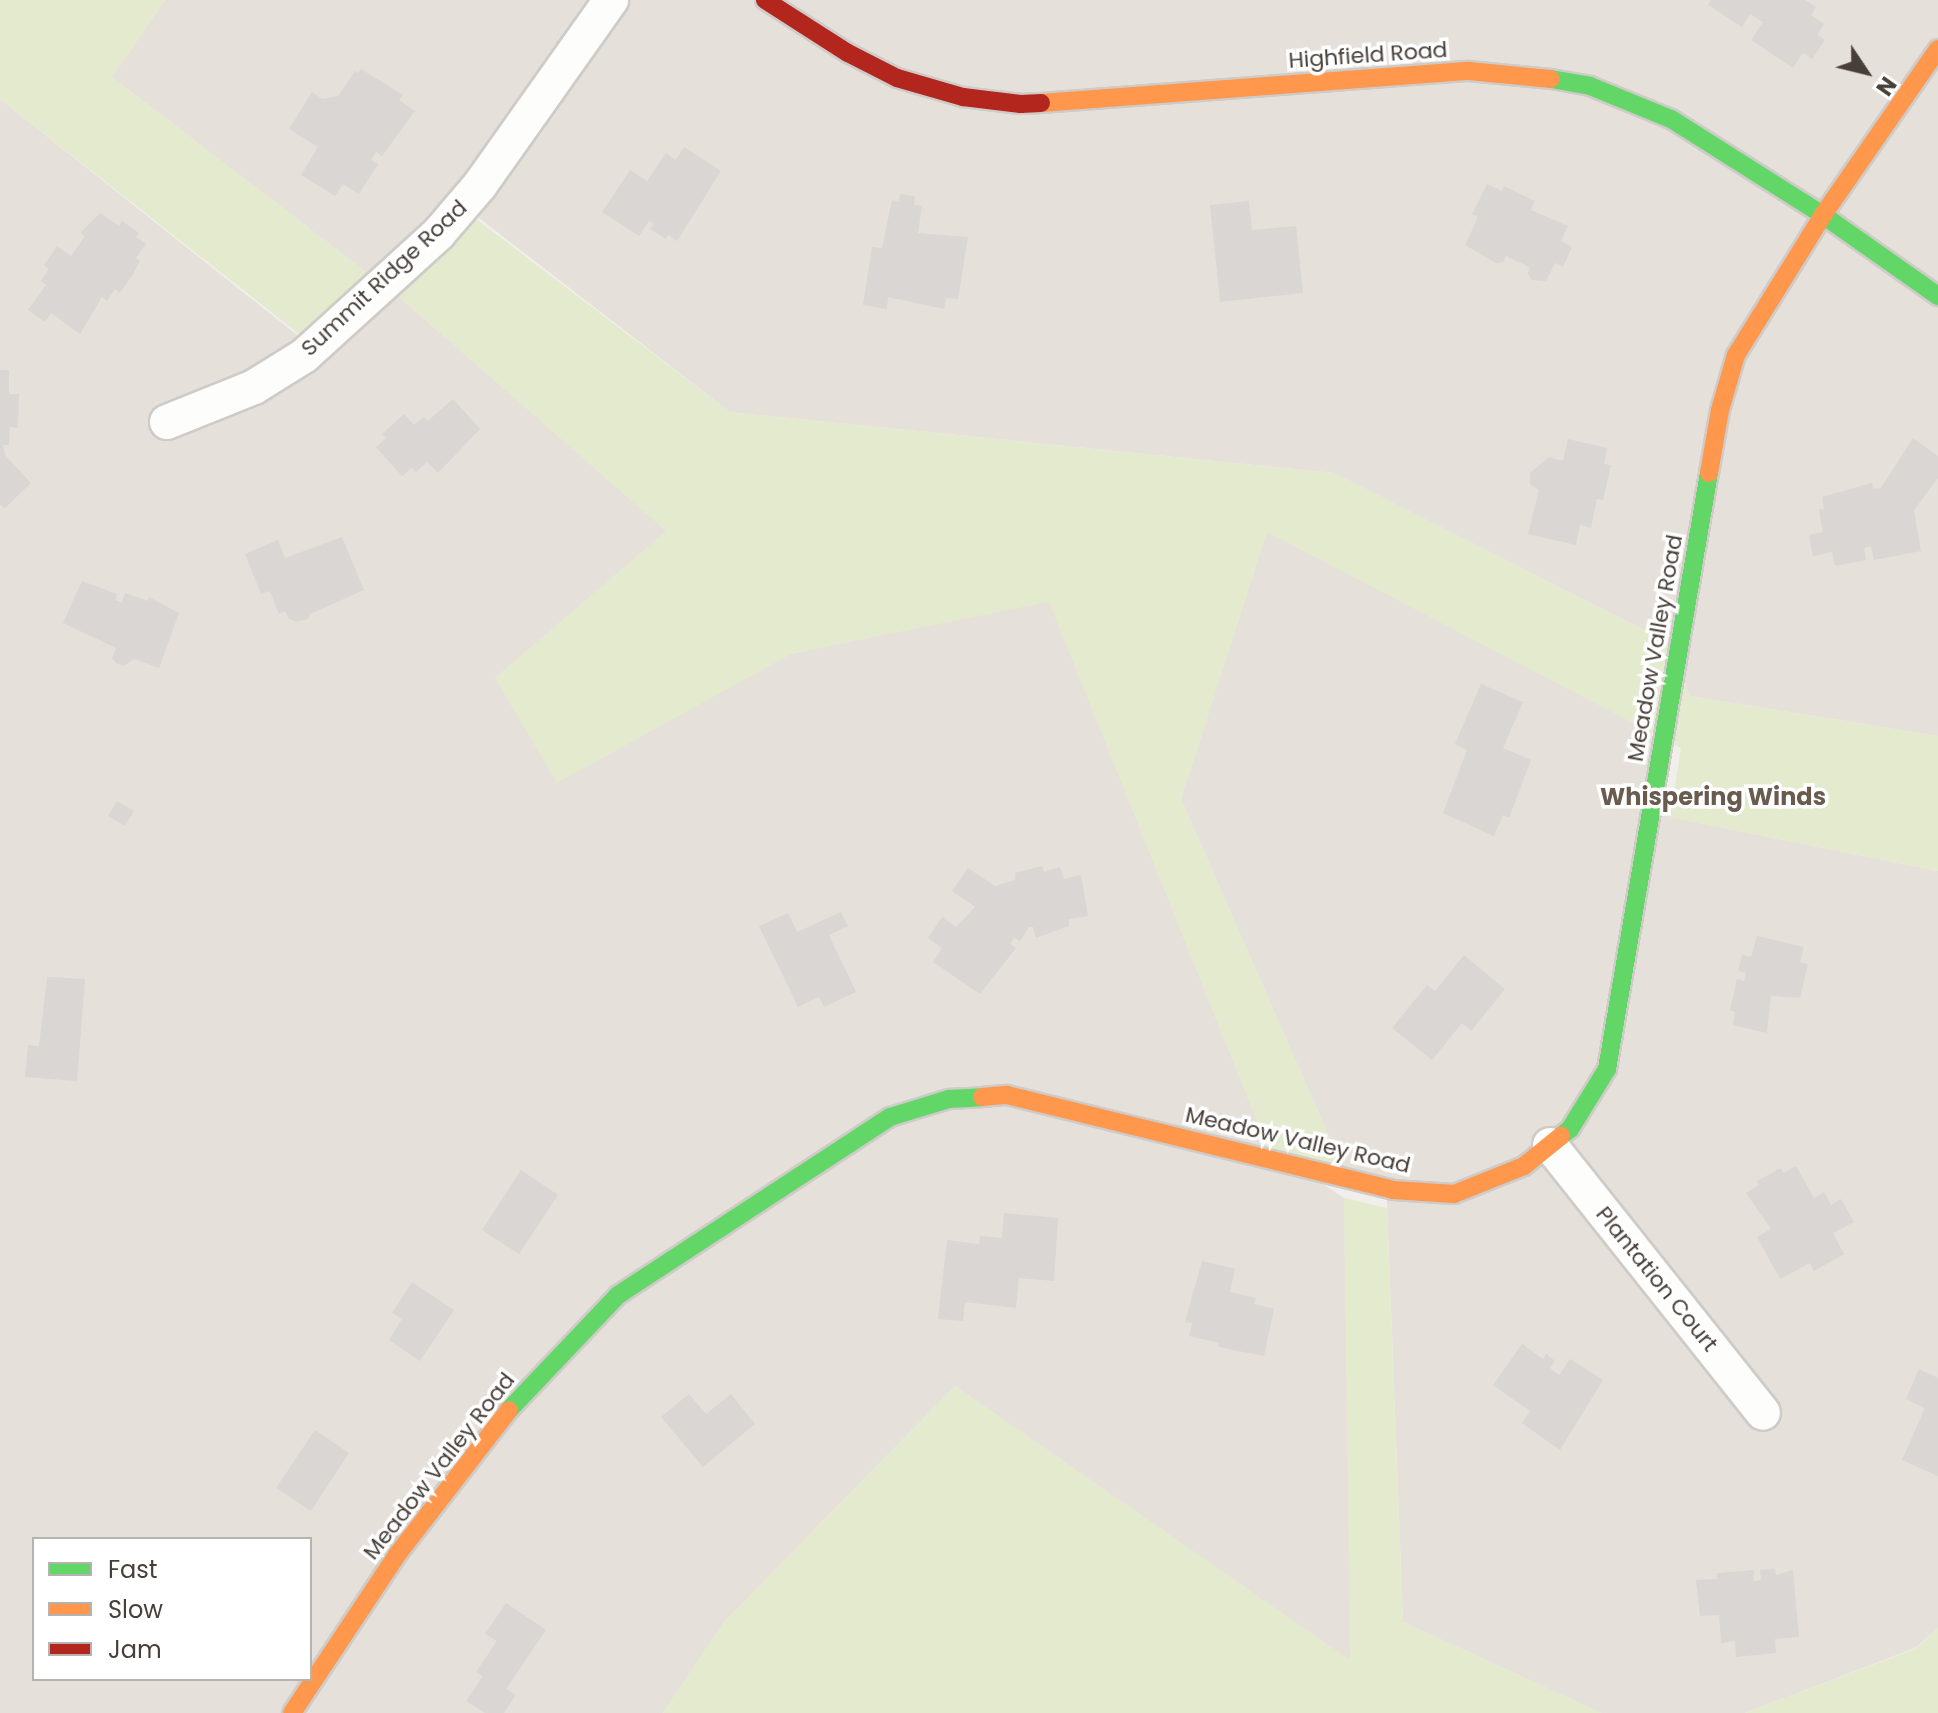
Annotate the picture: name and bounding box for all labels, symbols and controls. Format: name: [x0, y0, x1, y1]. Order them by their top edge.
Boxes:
north arrow: [1826, 32, 1906, 112]
street label: Highfield Road: [1288, 36, 1448, 74]
text: N: [1869, 70, 1904, 102]
street label: Summit Ridge Road: [296, 194, 472, 362]
street label: Meadow Valley Road: [1622, 532, 1688, 764]
district label: Whispering Winds: [1600, 783, 1826, 811]
street label: Meadow Valley Road: [1183, 1101, 1413, 1179]
street label: Plantation Court: [1590, 1201, 1724, 1357]
street label: Meadow Valley Road: [358, 1367, 520, 1565]
legend: [32, 1537, 312, 1681]
text: Fast: [108, 1553, 158, 1586]
text: Slow: [108, 1593, 163, 1626]
text: Jam: [108, 1633, 162, 1666]

